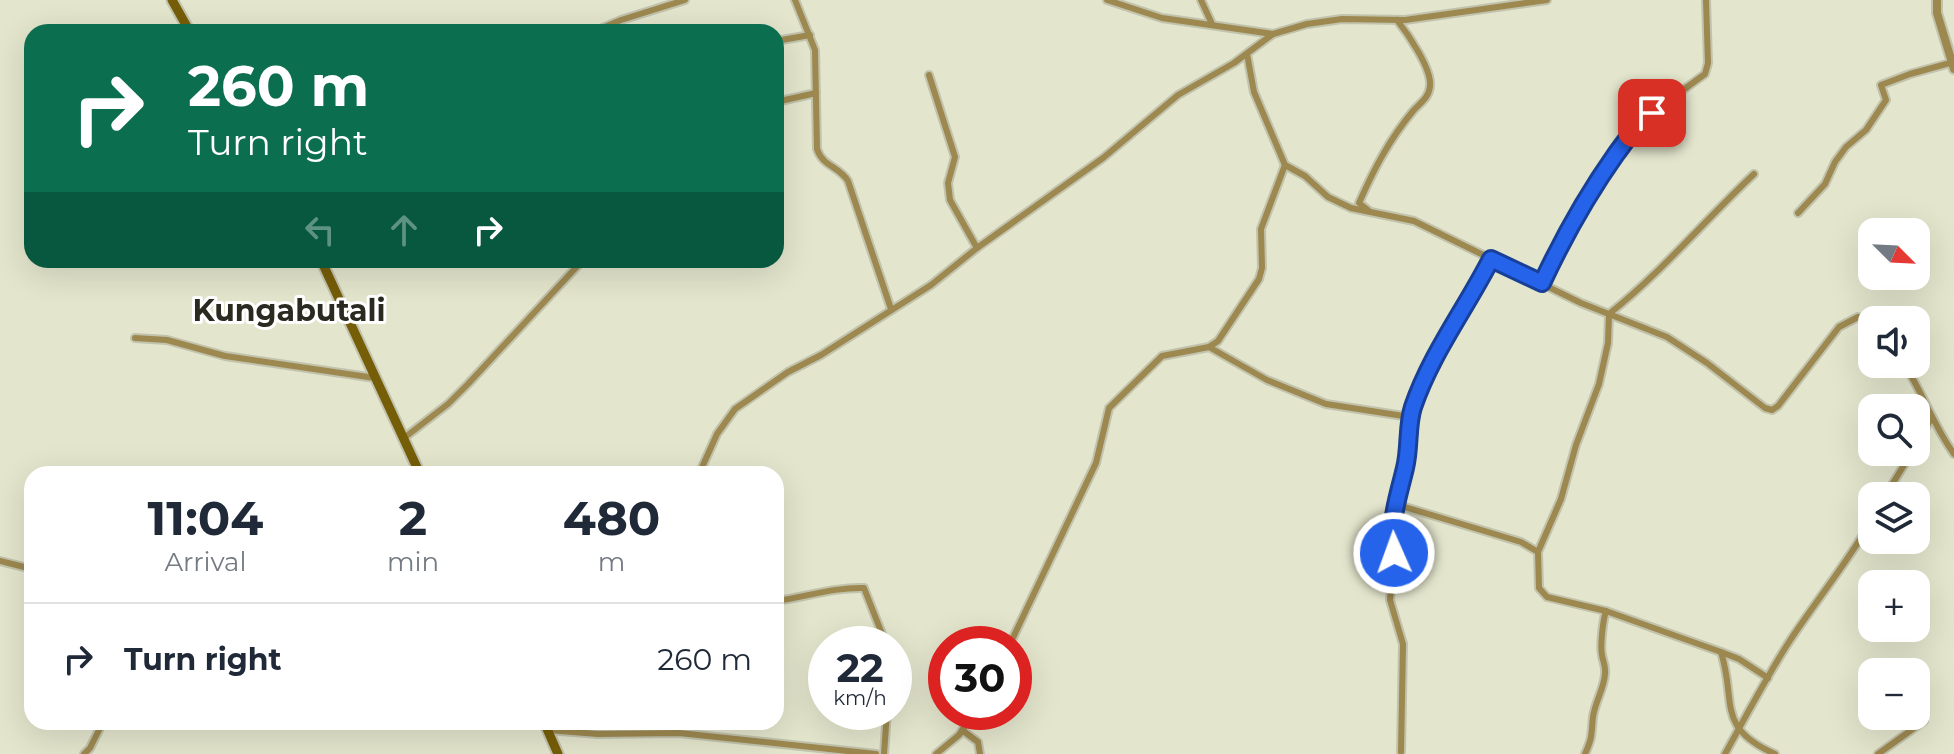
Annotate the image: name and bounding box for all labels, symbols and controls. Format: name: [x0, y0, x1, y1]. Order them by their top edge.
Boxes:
text: 260 m: [188, 52, 369, 120]
icon: right: [56, 56, 160, 160]
pin: [1618, 79, 1686, 147]
icon: arrive: [1630, 91, 1674, 135]
text: Turn right: [188, 120, 368, 164]
icon: left: [298, 208, 342, 252]
icon: ahead: [382, 208, 426, 252]
icon: right: [466, 208, 510, 252]
north arrow: [1858, 218, 1930, 290]
map controls: [1858, 218, 1930, 730]
district label: Kungabutali: [192, 292, 386, 329]
button: sound: [1858, 306, 1930, 378]
button: search: [1858, 394, 1930, 466]
button: layers: [1858, 482, 1930, 554]
text: 11:04: [148, 489, 263, 547]
text: 2: [399, 489, 427, 547]
text: 480: [563, 489, 660, 547]
position arrow: [1352, 511, 1436, 595]
text: Arrival: [164, 546, 246, 578]
text: min: [387, 546, 439, 578]
text: m: [598, 546, 625, 578]
button: +: [1858, 570, 1930, 642]
speed limit sign: 30: [928, 626, 1032, 730]
icon: right: [56, 637, 100, 681]
text: Turn right: [124, 641, 281, 678]
text: 260 m: [657, 641, 752, 678]
text: 22: [836, 643, 884, 692]
button: −: [1858, 658, 1930, 730]
text: km/h: [833, 686, 887, 710]

